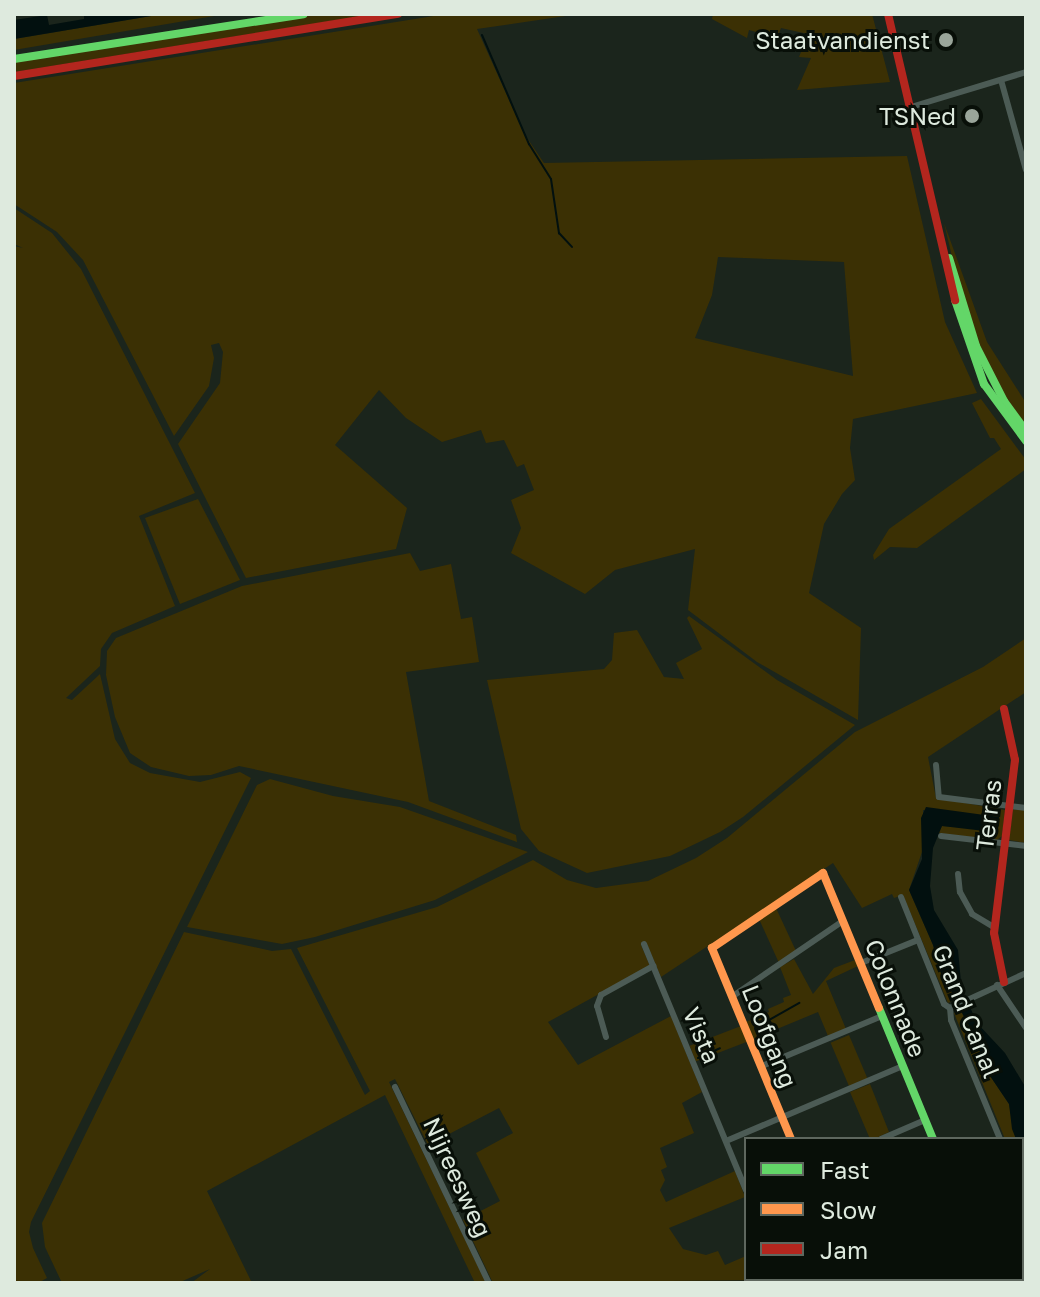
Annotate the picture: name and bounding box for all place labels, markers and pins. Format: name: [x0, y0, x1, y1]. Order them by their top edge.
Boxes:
place label: Staatvandienst: [755, 26, 930, 54]
marker: Staatvandienst: [937, 31, 955, 49]
place label: TSNed: [879, 102, 956, 130]
marker: TSNed: [963, 107, 981, 125]

